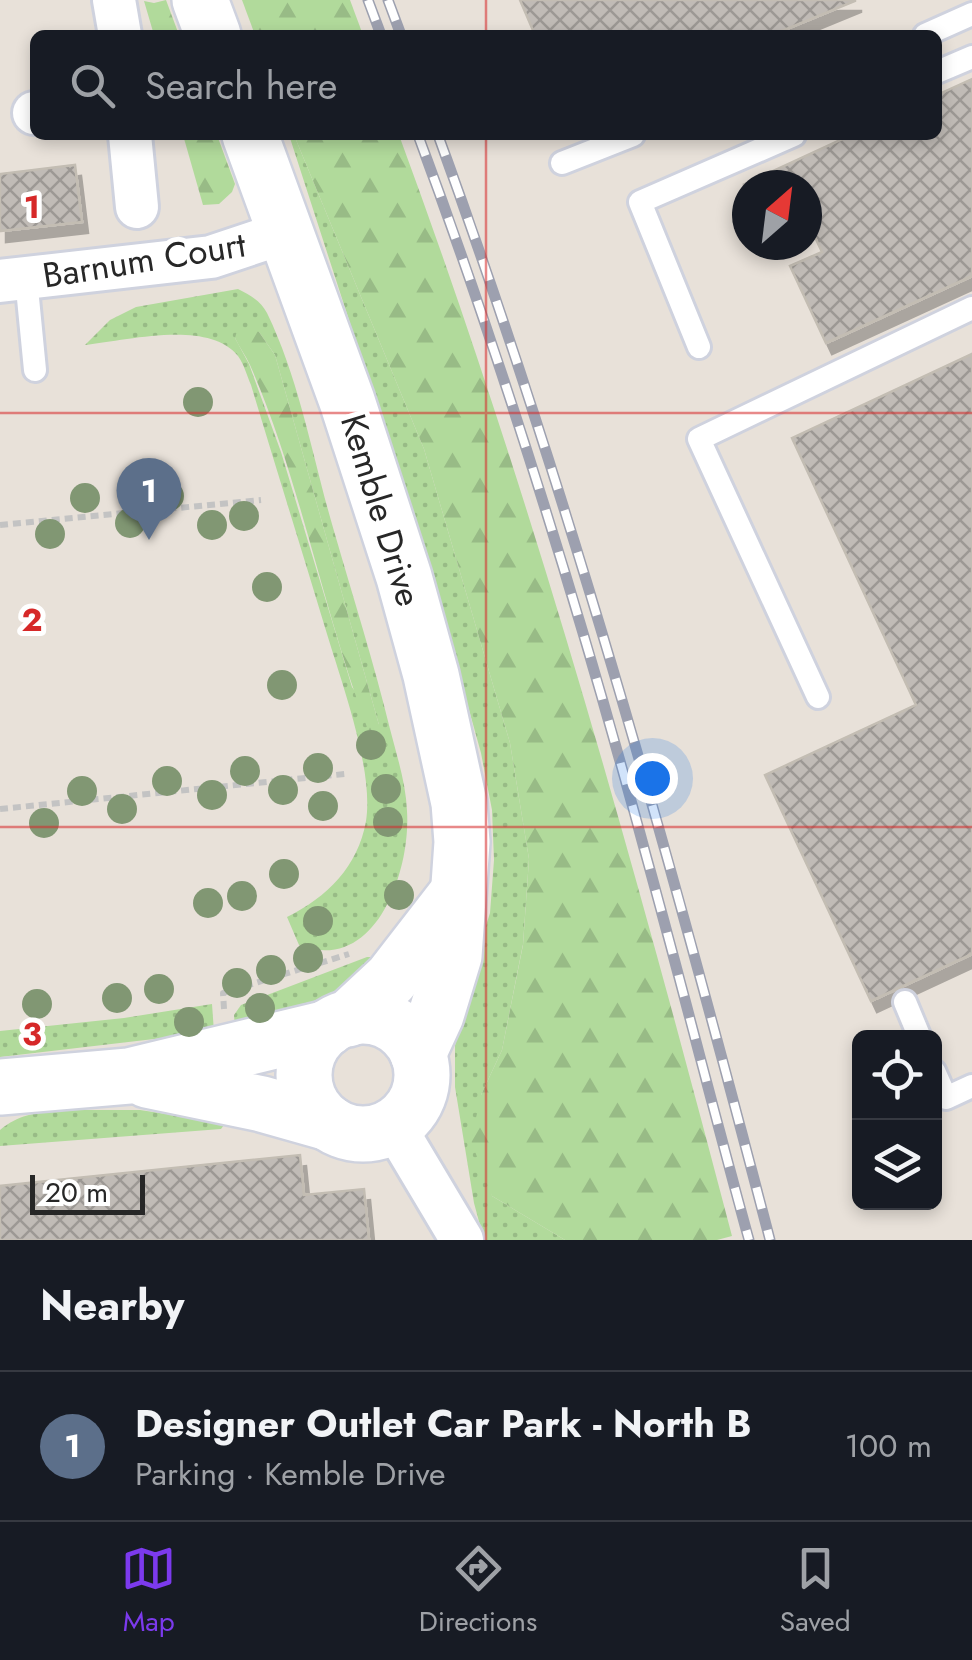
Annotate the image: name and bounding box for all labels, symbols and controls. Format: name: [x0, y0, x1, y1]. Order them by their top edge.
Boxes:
search box: [30, 30, 942, 140]
icon: search: [65, 58, 120, 113]
text: Search here: [145, 58, 337, 113]
north arrow: [732, 170, 822, 260]
text: 1: [24, 184, 40, 230]
street label: Barnum Court: [39, 219, 250, 301]
street label: Kemble Drive: [328, 408, 434, 612]
pin: 1: [116, 458, 182, 540]
text: 2: [22, 597, 43, 643]
your location: [627, 753, 678, 804]
text: 3: [22, 1011, 42, 1057]
map controls: [852, 1030, 942, 1210]
button: locate: [852, 1030, 942, 1120]
button: layers: [852, 1120, 942, 1210]
scale bar: [30, 1170, 145, 1214]
text: 20 m: [45, 1172, 108, 1213]
text: Nearby: [40, 1275, 184, 1336]
text: Designer Outlet Car Park - North B: [135, 1396, 751, 1451]
text: 1: [64, 1423, 81, 1469]
text: 100 m: [845, 1423, 932, 1469]
text: Parking · Kemble Drive: [135, 1451, 446, 1497]
tab: Map: [121, 1541, 176, 1642]
tab: Directions: [419, 1541, 537, 1642]
tab: Saved: [780, 1541, 851, 1642]

